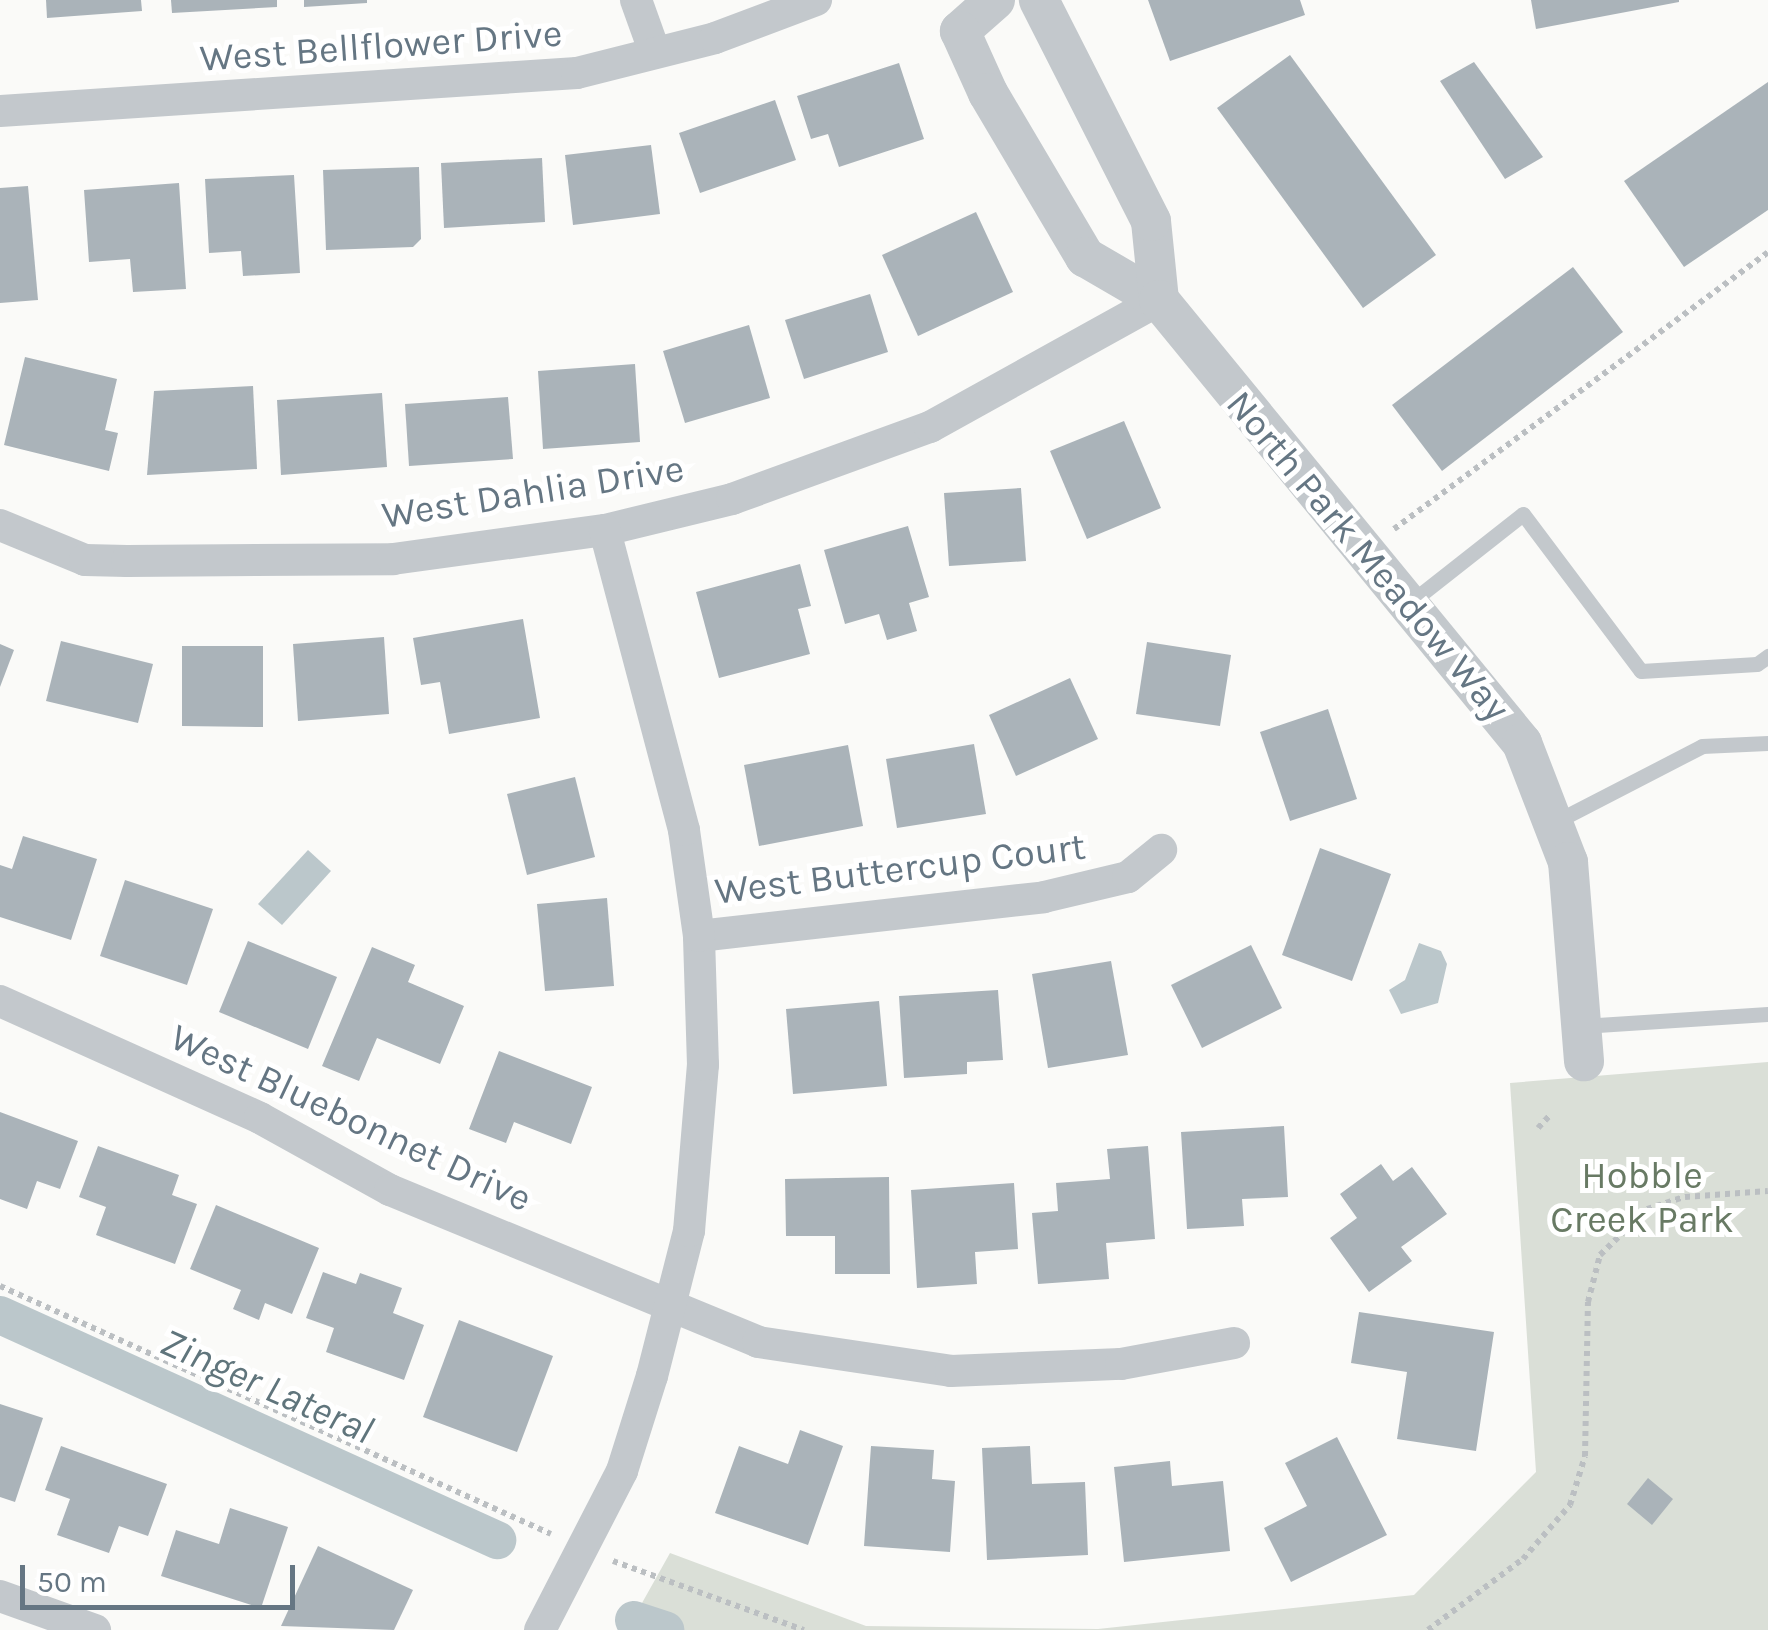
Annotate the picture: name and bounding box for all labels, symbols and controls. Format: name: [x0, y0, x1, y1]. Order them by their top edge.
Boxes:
street label: West Bellflower Drive: [198, 11, 564, 81]
street label: North Park Meadow Way: [1217, 382, 1519, 730]
street label: West Dahlia Drive: [379, 446, 687, 538]
street label: West Buttercup Court: [712, 824, 1088, 914]
street label: West Bluebonnet Drive: [163, 1014, 539, 1222]
park label: Hobble Creek Park: [1550, 1153, 1734, 1242]
water label: Zinger Lateral: [153, 1318, 381, 1454]
scale bar: [25, 1545, 300, 1607]
text: 50 m: [37, 1564, 107, 1600]

